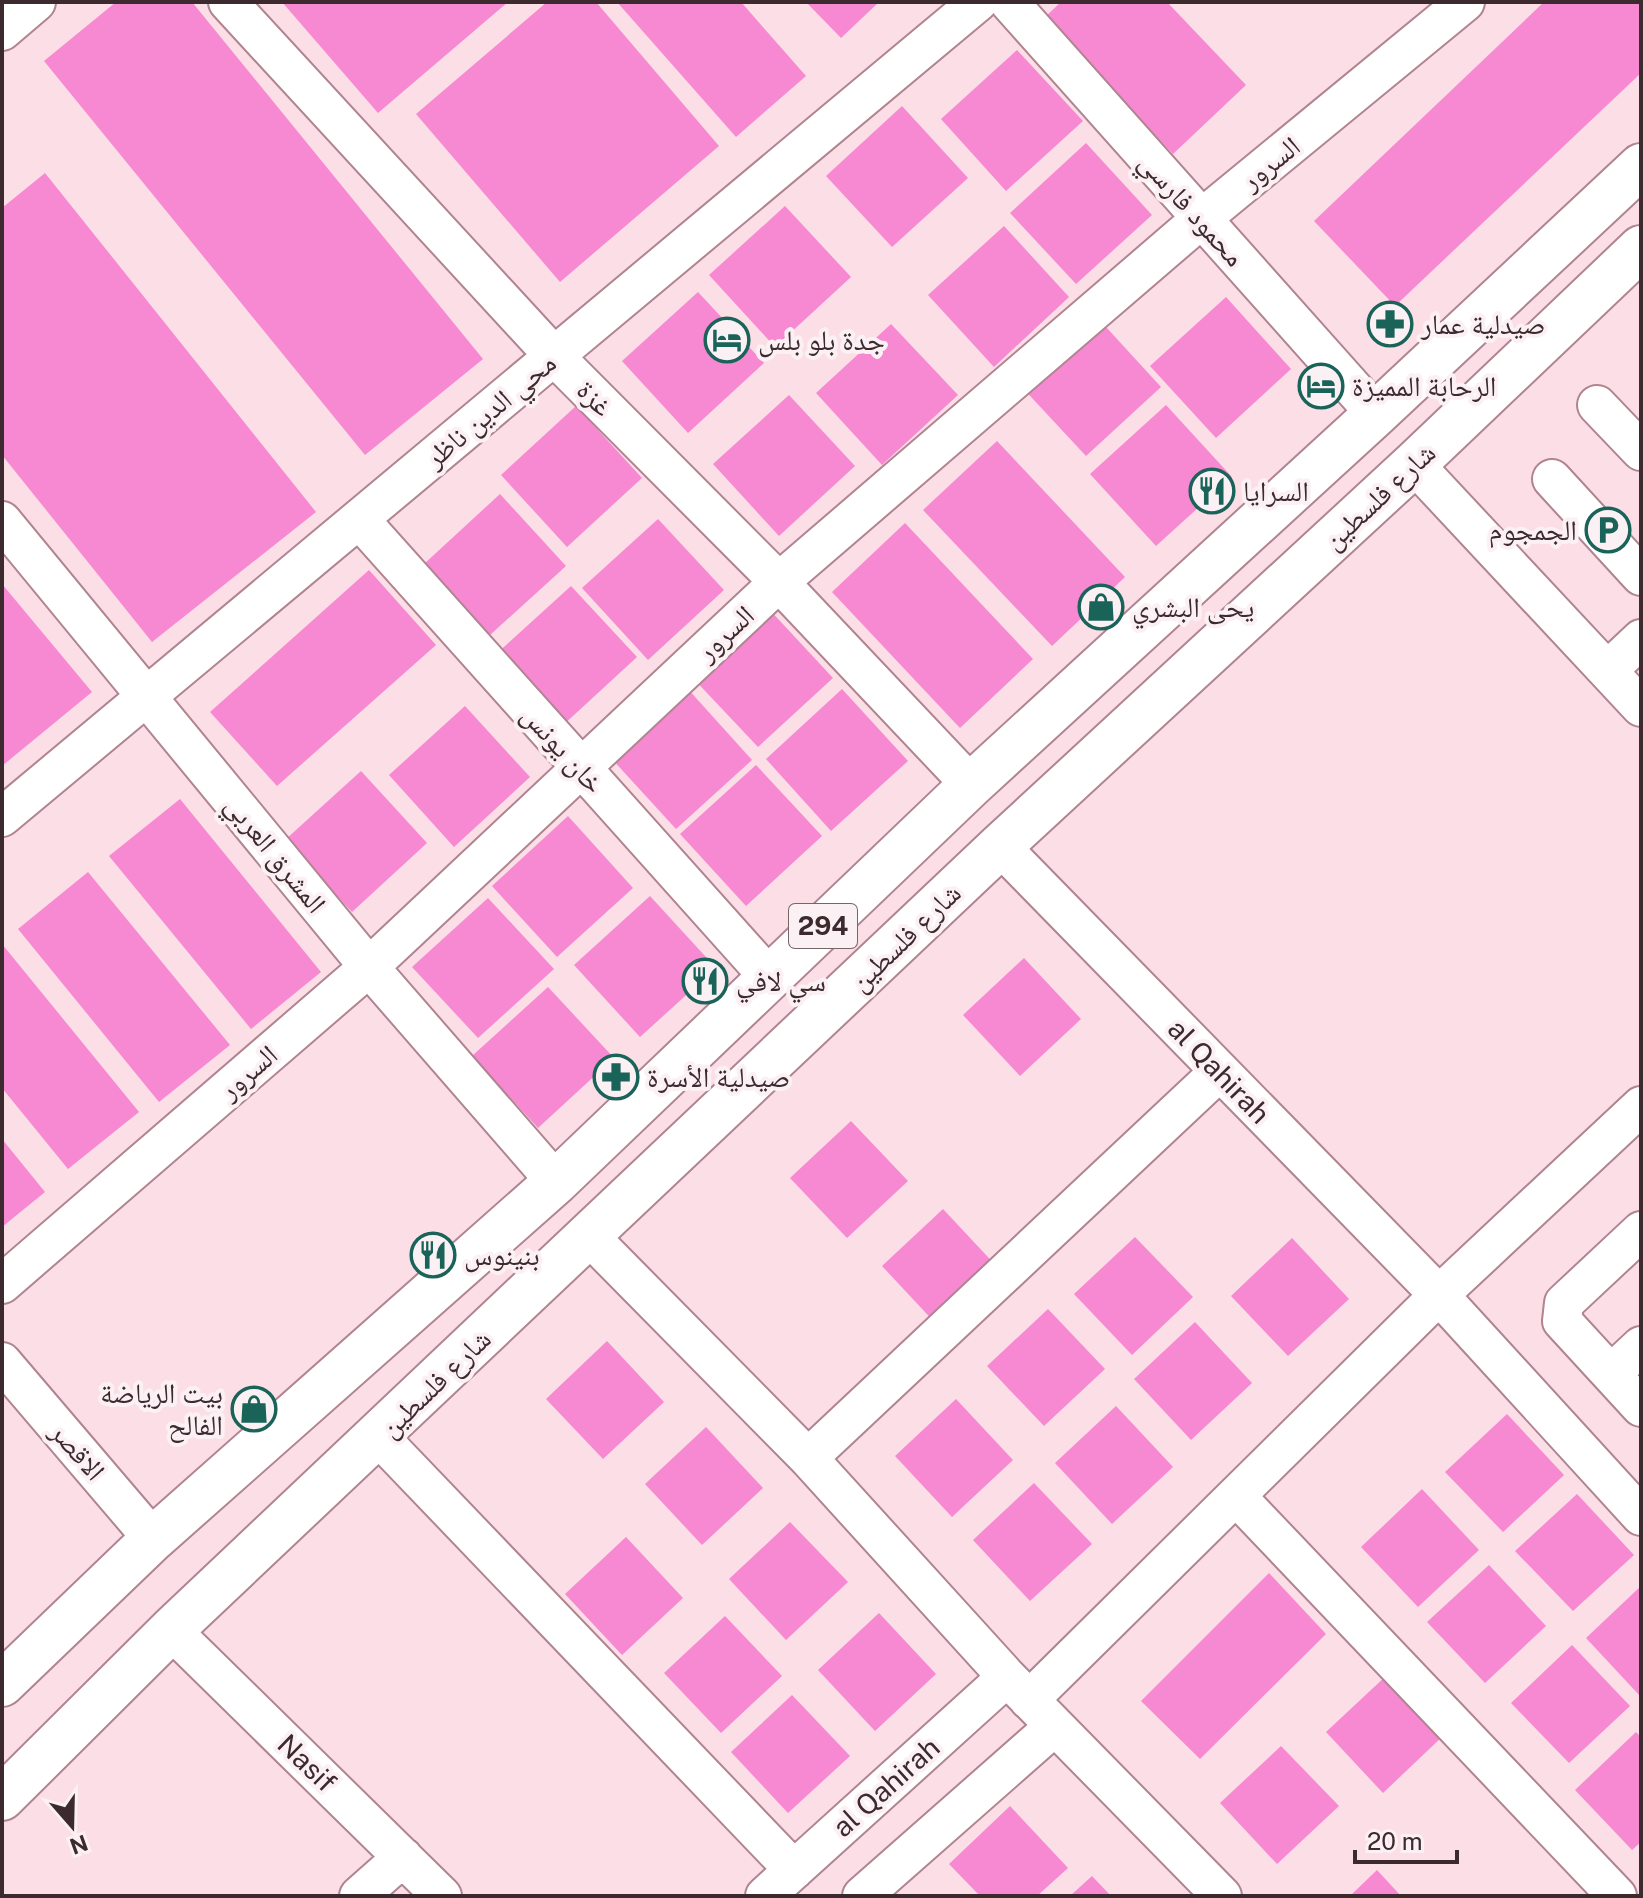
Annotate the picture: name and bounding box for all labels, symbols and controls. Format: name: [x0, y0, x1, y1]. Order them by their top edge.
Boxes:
street label: السرور: [1233, 129, 1306, 197]
street label: محمود فارسي: [1127, 145, 1252, 277]
pharmacy icon: صيدلية عمار: [1366, 300, 1414, 348]
place label: صيدلية عمار: [1420, 307, 1545, 340]
hotel icon: جدة بلو بلس: [703, 316, 751, 364]
place label: جدة بلو بلس: [758, 323, 885, 358]
street label: محي الدين ناظر: [417, 345, 566, 480]
hotel icon: الرحابة المميزة: [1297, 362, 1345, 410]
place label: الرحابة المميزة: [1352, 369, 1497, 402]
street label: غزة: [571, 373, 620, 422]
street label: شارع فلسطين: [1316, 435, 1443, 557]
restaurant icon: السرايا: [1188, 467, 1236, 515]
place label: السرايا: [1243, 474, 1309, 507]
parking icon: الجمجوم: [1584, 506, 1632, 554]
place label: الجمجوم: [1489, 513, 1577, 549]
shop icon: يحى البشري: [1077, 583, 1125, 631]
place label: يحى البشري: [1132, 590, 1254, 630]
street label: السرور: [688, 598, 760, 668]
street label: خان يونس: [514, 698, 611, 801]
street label: المشرق العربي: [214, 788, 334, 923]
street label: شارع فلسطين: [842, 876, 968, 999]
road number: 294: [789, 904, 857, 948]
restaurant icon: سي لافي: [681, 957, 729, 1005]
place label: سي لافي: [736, 964, 826, 1004]
street label: al Qahirah: [1162, 1012, 1277, 1130]
street label: السرور: [211, 1037, 284, 1107]
pharmacy icon: صيدلية الأسرة: [592, 1053, 640, 1101]
place label: صيدلية الأسرة: [647, 1060, 790, 1093]
restaurant icon: بنينوس: [409, 1231, 457, 1279]
place label: بنينوس: [464, 1238, 540, 1273]
street label: شارع فلسطين: [372, 1322, 498, 1445]
place label: بيت الرياضة الفالح: [100, 1376, 223, 1443]
shop icon: بيت الرياضة الفالح: [230, 1385, 278, 1433]
street label: الاقصر: [44, 1414, 112, 1486]
street label: Nasif: [271, 1727, 343, 1798]
street label: al Qahirah: [825, 1730, 946, 1843]
north arrow: [32, 1786, 112, 1866]
scale bar: [1355, 1814, 1457, 1864]
text: 20 m: [1367, 1827, 1423, 1855]
text: N: [66, 1830, 91, 1860]

